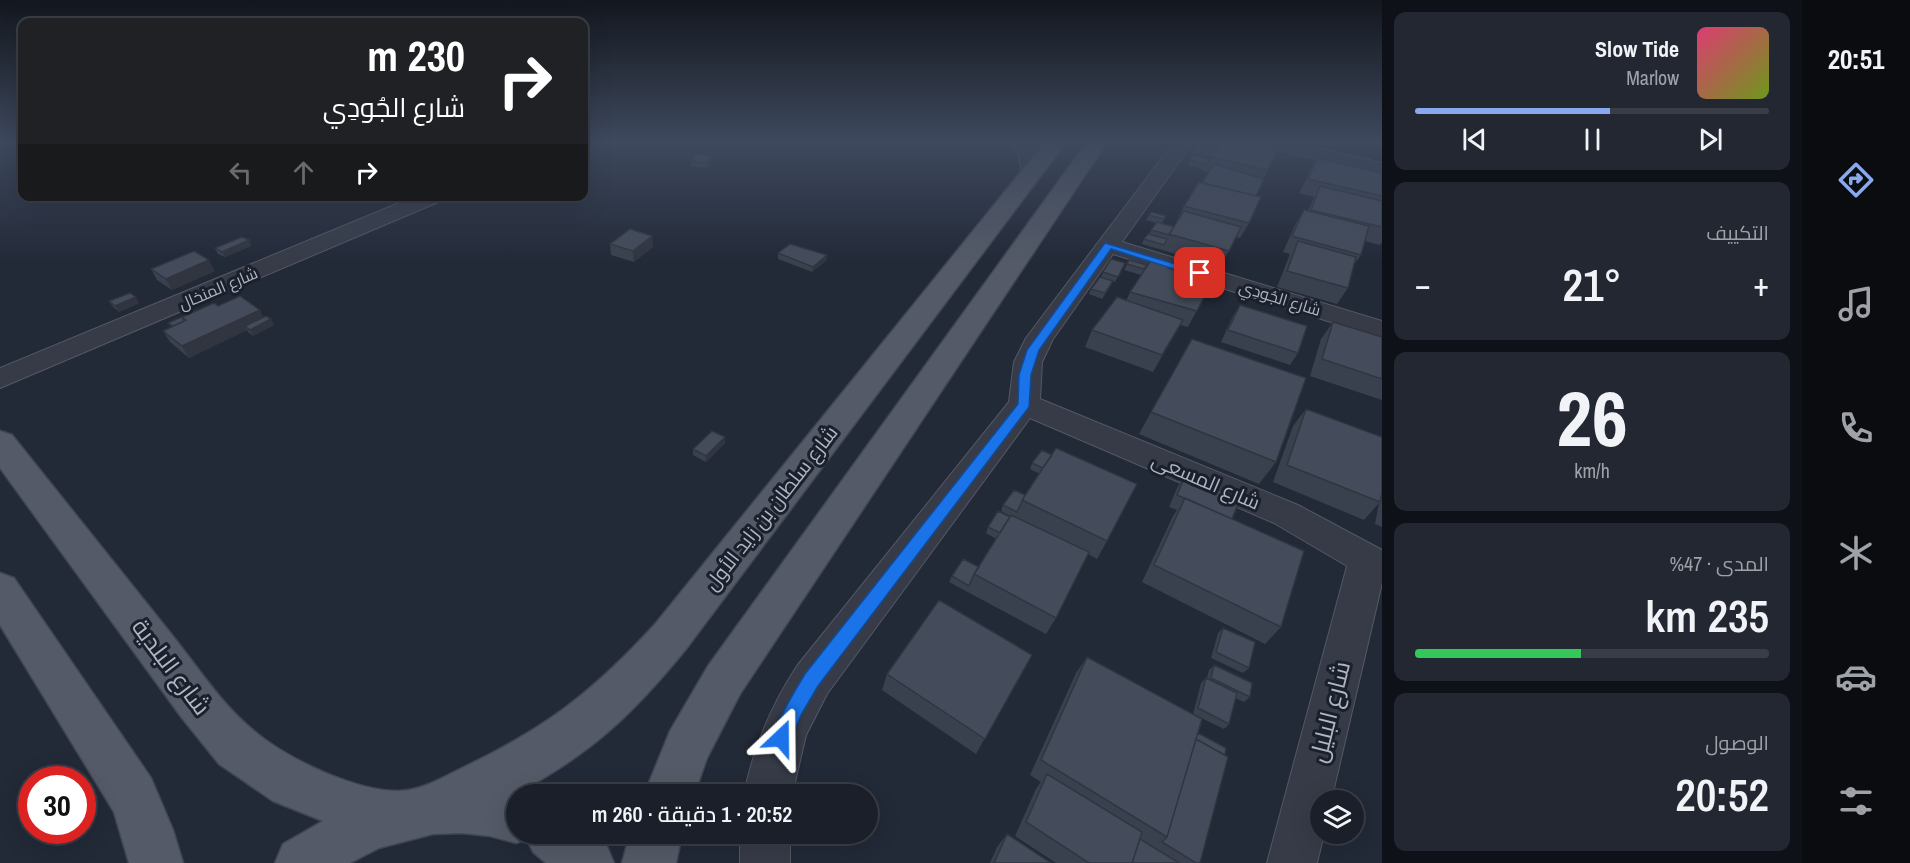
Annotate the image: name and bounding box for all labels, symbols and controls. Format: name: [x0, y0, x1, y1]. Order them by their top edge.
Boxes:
text: 230 m: [367, 28, 465, 84]
text: Slow Tide: [1595, 34, 1679, 64]
text: 20:51: [1828, 41, 1884, 77]
icon: right: [486, 42, 564, 120]
text: Marlow: [1626, 64, 1679, 91]
text: شارع الجُودِي: [323, 89, 465, 125]
icon: previous: [1458, 123, 1491, 156]
icon: pause: [1576, 123, 1609, 156]
icon: next: [1694, 123, 1727, 156]
icon: left: [224, 156, 257, 189]
icon: ahead: [287, 156, 320, 189]
icon: right: [350, 156, 383, 189]
icon: directions: [1835, 159, 1877, 201]
text: التكييف: [1706, 219, 1769, 246]
pin: [1174, 247, 1225, 298]
text: 21°: [1562, 254, 1622, 315]
icon: arrive: [1183, 256, 1216, 289]
street label: شارع المنخال: [175, 261, 261, 315]
text: −: [1415, 262, 1431, 306]
text: +: [1753, 262, 1769, 306]
street label: شارع الجُودِي: [1236, 275, 1324, 324]
icon: music: [1835, 283, 1877, 325]
text: 26: [1556, 365, 1628, 470]
icon: phone: [1835, 407, 1877, 449]
street label: شارع سلطان بن زايد الأول: [698, 420, 844, 596]
street label: شارع المسعى: [1147, 446, 1265, 516]
text: km/h: [1574, 457, 1610, 484]
icon: climate: [1835, 532, 1877, 574]
text: المدى · 47%: [1669, 550, 1769, 577]
text: 235 km: [1645, 585, 1769, 646]
street label: شارع البلدية: [124, 612, 218, 722]
icon: car: [1835, 656, 1877, 698]
street label: شارع البليل: [1301, 658, 1358, 766]
position arrow: [749, 706, 813, 770]
text: الوصول: [1705, 729, 1769, 756]
text: 20:52: [1675, 764, 1769, 825]
speed limit sign: 30: [18, 766, 96, 844]
icon: filters: [1835, 780, 1877, 822]
map controls: [1310, 790, 1364, 844]
button: layers: [1310, 790, 1364, 844]
text: 20:52 · 1 دقيقة · 260 m: [592, 799, 792, 829]

